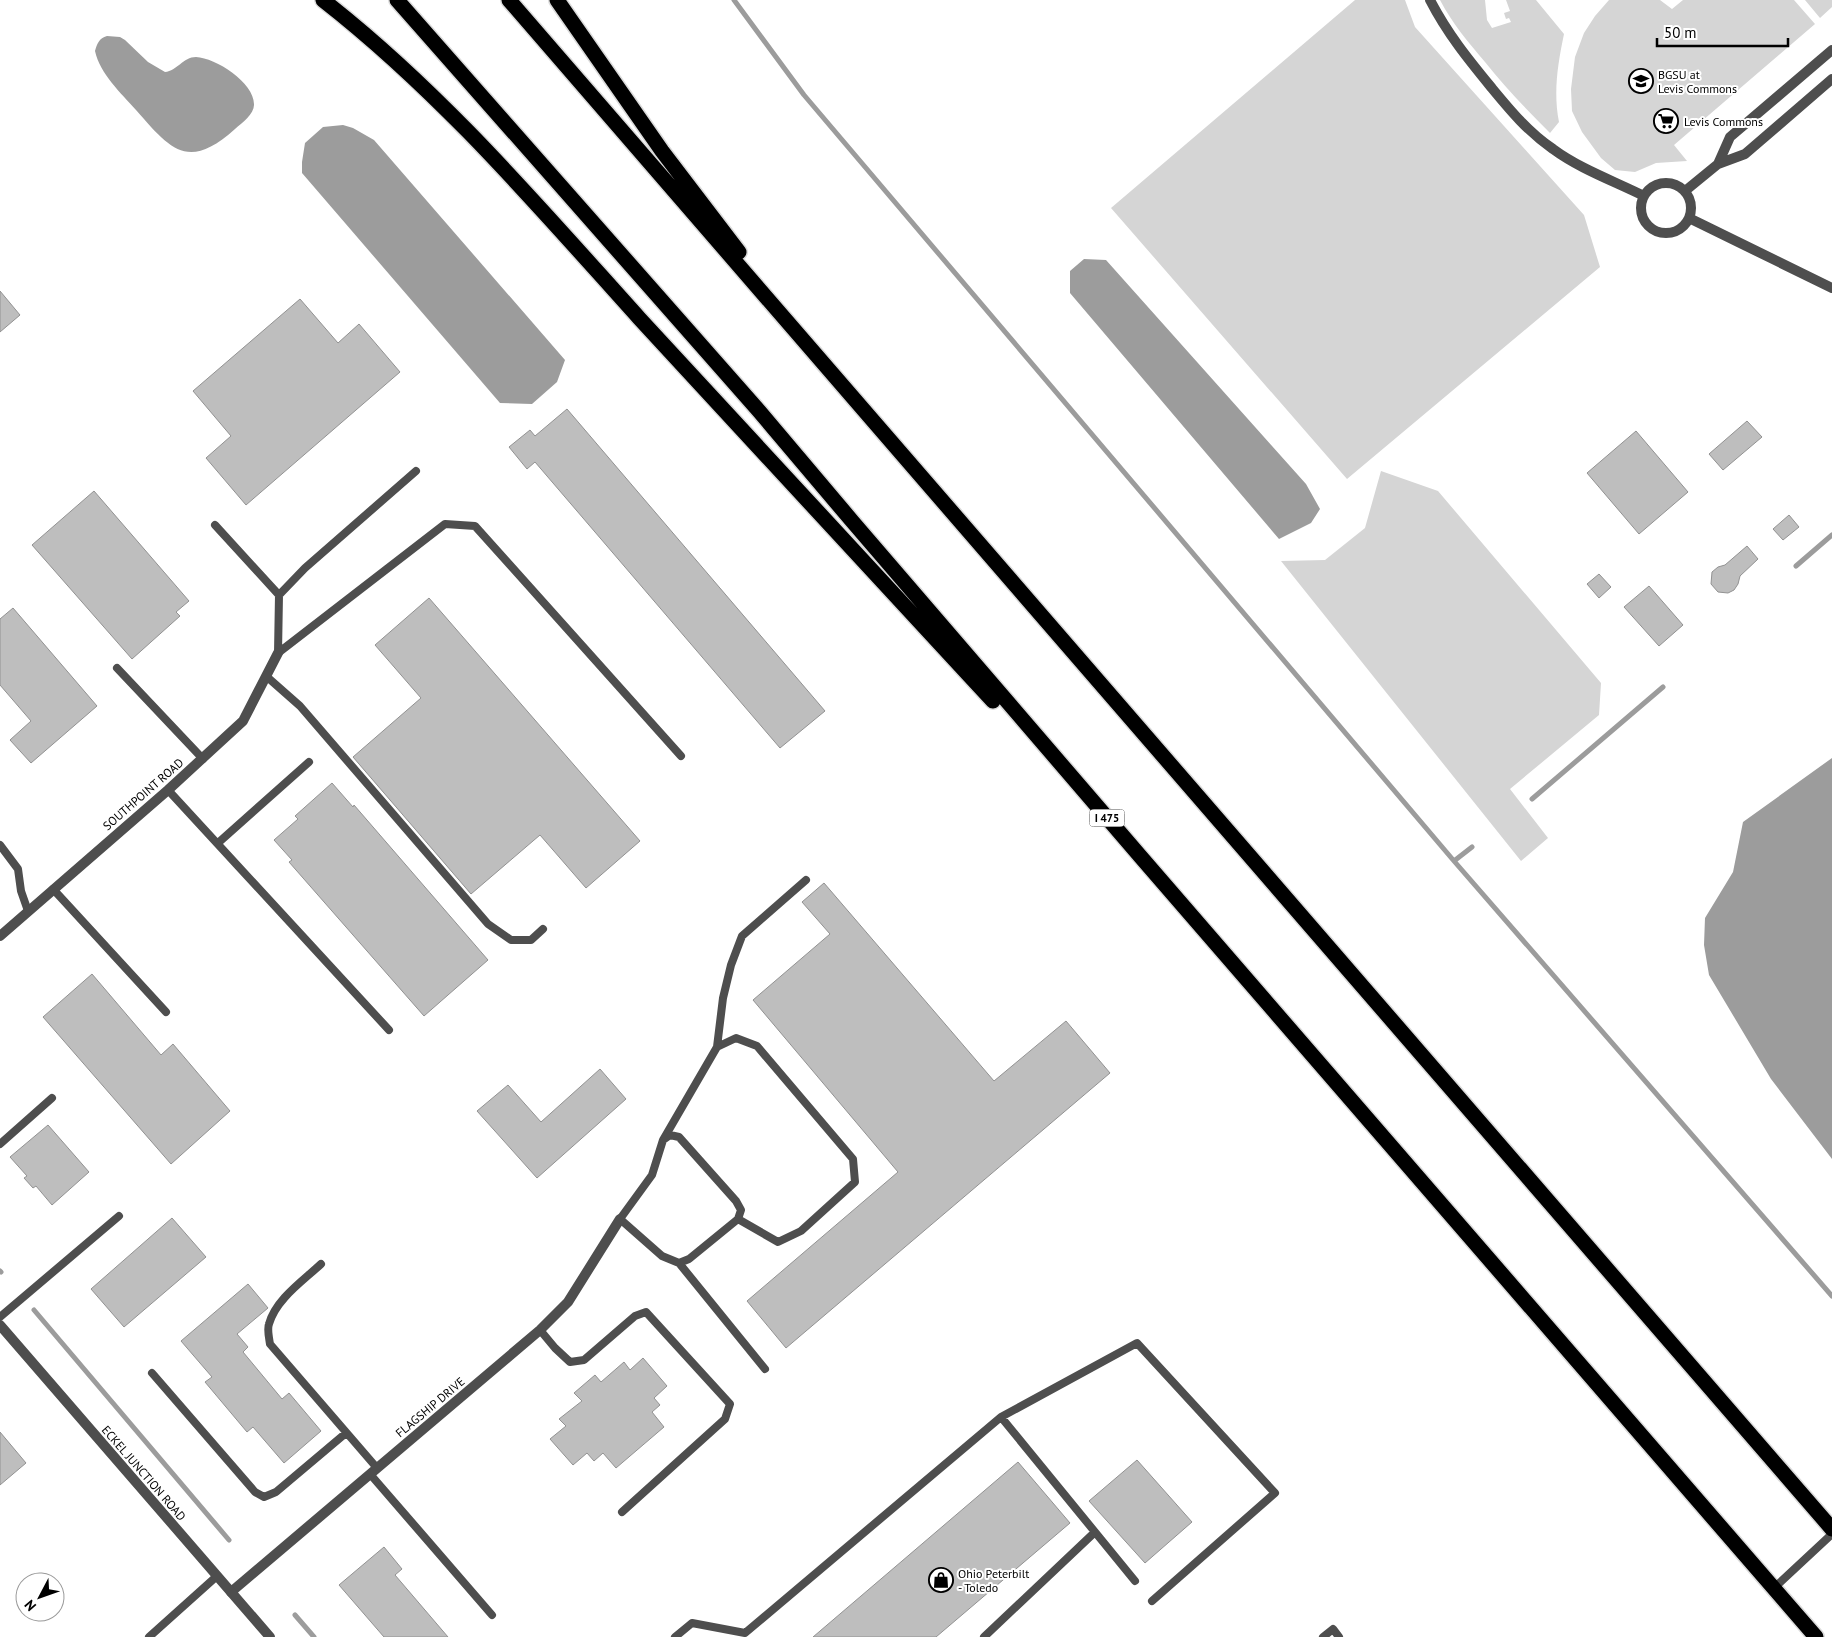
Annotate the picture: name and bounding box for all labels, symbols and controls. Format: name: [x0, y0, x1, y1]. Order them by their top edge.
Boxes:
scale bar: [1657, 15, 1788, 47]
text: 50 m: [1664, 23, 1697, 42]
place label: BGSU at Levis Commons: [1658, 67, 1737, 96]
school or university icon: BGSU at Levis Commons: [1628, 68, 1654, 94]
supermarket icon: Levis Commons: [1653, 108, 1679, 134]
place label: Levis Commons: [1684, 114, 1763, 129]
street label: SOUTHPOINT ROAD: [100, 755, 187, 833]
road number: I 475: [1090, 810, 1124, 826]
street label: FLAGSHIP DRIVE: [392, 1374, 468, 1440]
street label: ECKEL JUNCTION ROAD: [99, 1422, 189, 1524]
place label: Ohio Peterbilt - Toledo: [958, 1566, 1029, 1595]
shop icon: Ohio Peterbilt - Toledo: [928, 1567, 954, 1593]
north arrow: [15, 1572, 65, 1622]
text: N: [20, 1596, 40, 1615]

